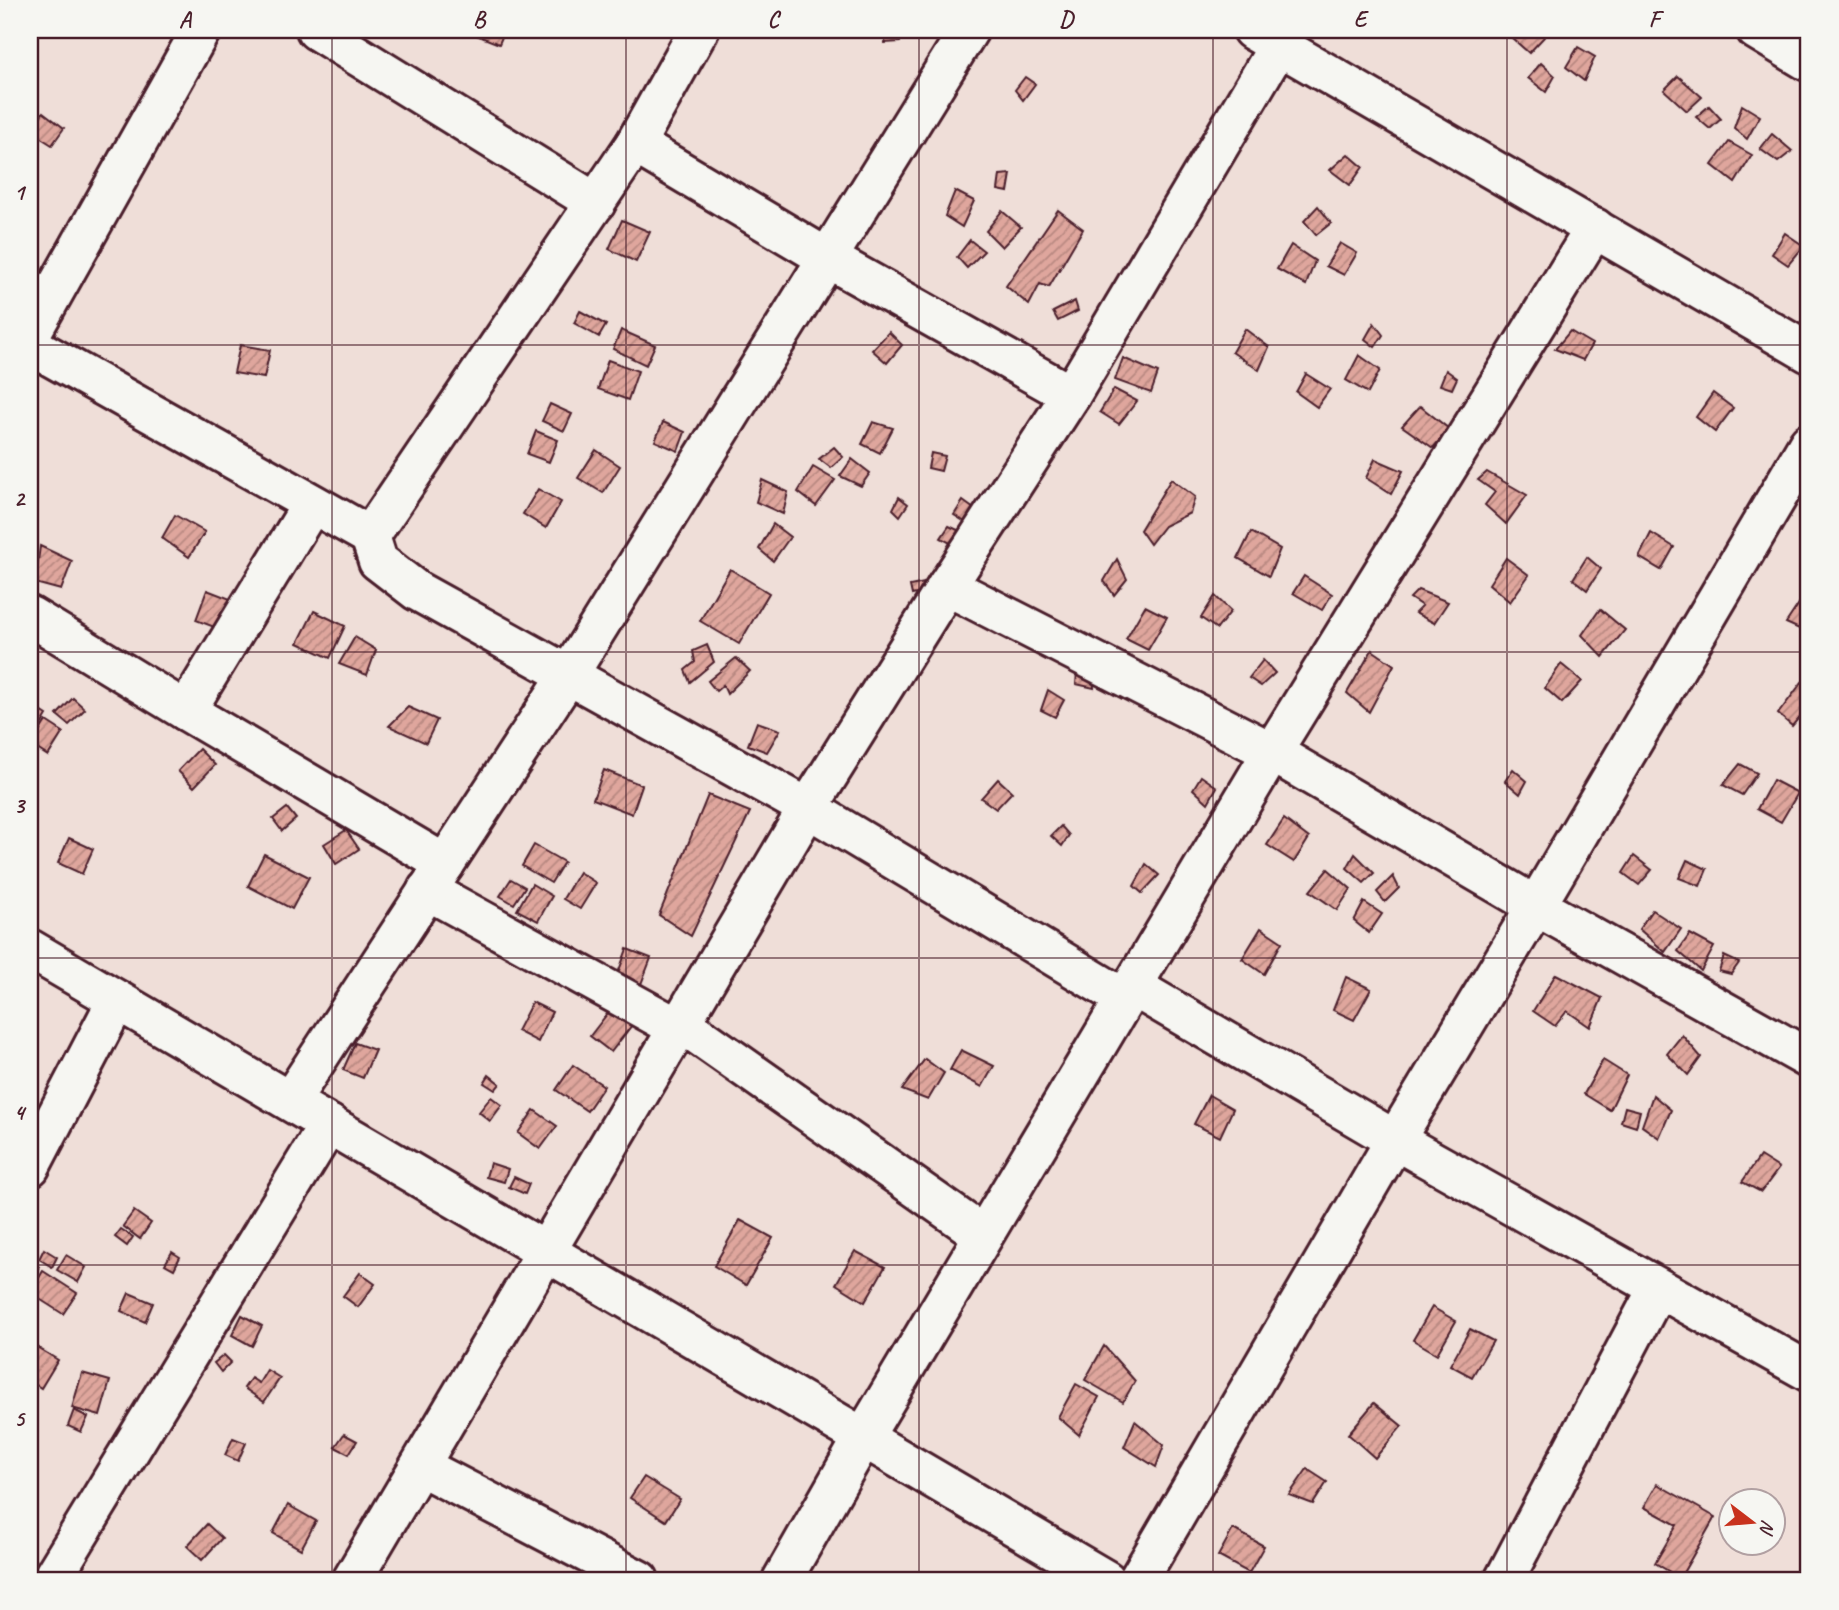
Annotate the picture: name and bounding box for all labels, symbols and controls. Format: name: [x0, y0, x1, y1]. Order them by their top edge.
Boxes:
text: A: [179, 5, 193, 34]
text: B: [473, 5, 487, 34]
text: C: [768, 5, 782, 34]
text: D: [1059, 5, 1075, 34]
text: E: [1354, 5, 1370, 34]
text: F: [1649, 5, 1665, 34]
text: 1: [14, 178, 27, 207]
text: 2: [14, 484, 27, 513]
text: 3: [14, 791, 27, 820]
text: 4: [14, 1098, 27, 1127]
text: 5: [14, 1404, 26, 1433]
north arrow: [1716, 1488, 1786, 1558]
text: N: [1753, 1517, 1781, 1538]

